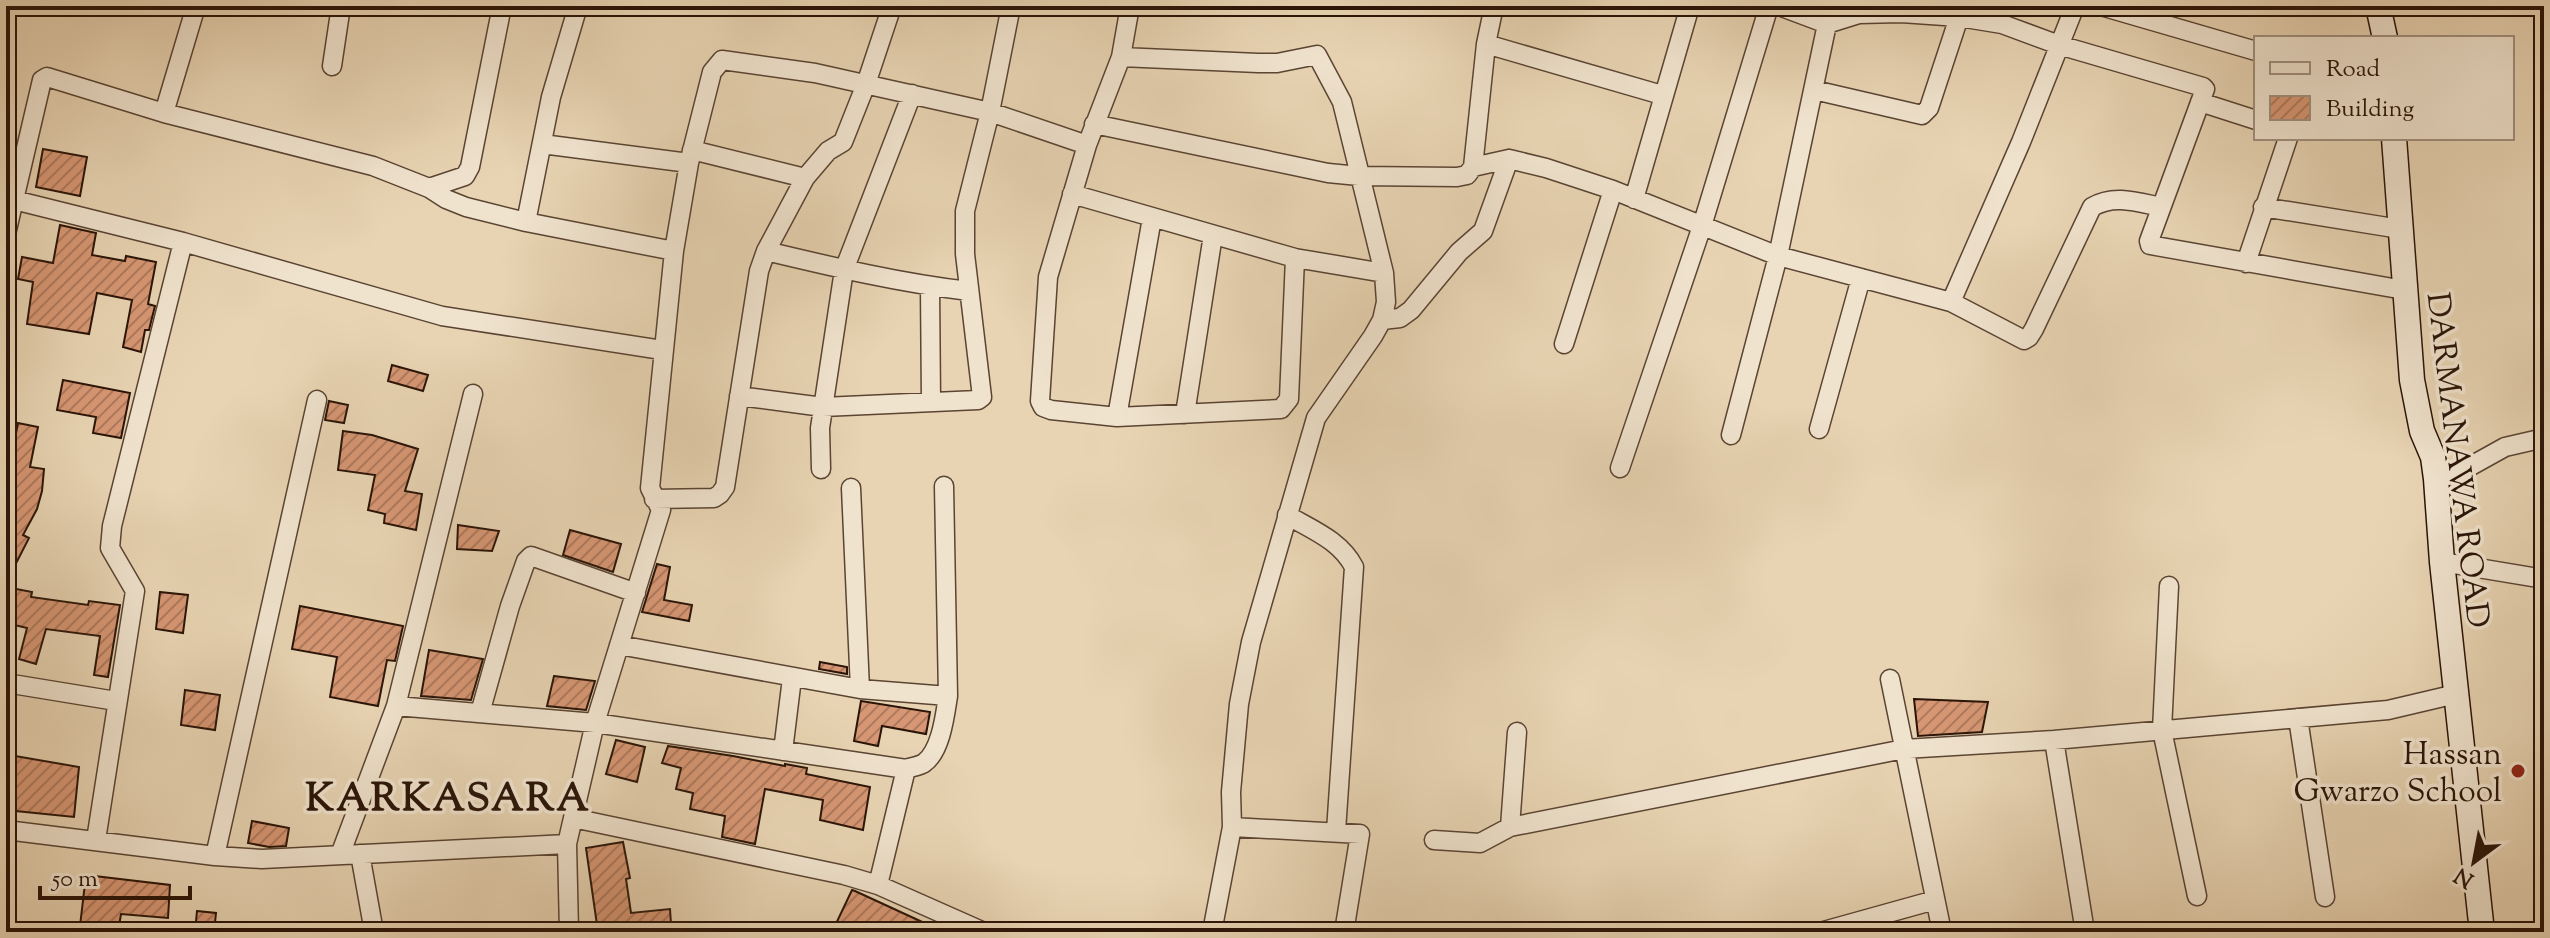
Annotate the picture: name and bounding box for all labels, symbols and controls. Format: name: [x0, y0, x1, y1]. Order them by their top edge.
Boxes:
legend: [2254, 36, 2514, 140]
text: Road: [2326, 53, 2380, 87]
text: Building: [2326, 93, 2415, 127]
street label: DARMANAWA ROAD: [2413, 290, 2499, 631]
place label: Hassan Gwarzo School: [2294, 733, 2502, 816]
marker: Hassan Gwarzo School: [2509, 762, 2527, 780]
district label: KARKASARA: [305, 772, 591, 829]
north arrow: [2434, 822, 2514, 902]
scale bar: [40, 850, 190, 900]
text: N: [2449, 858, 2481, 895]
text: 50 m: [50, 863, 98, 897]

